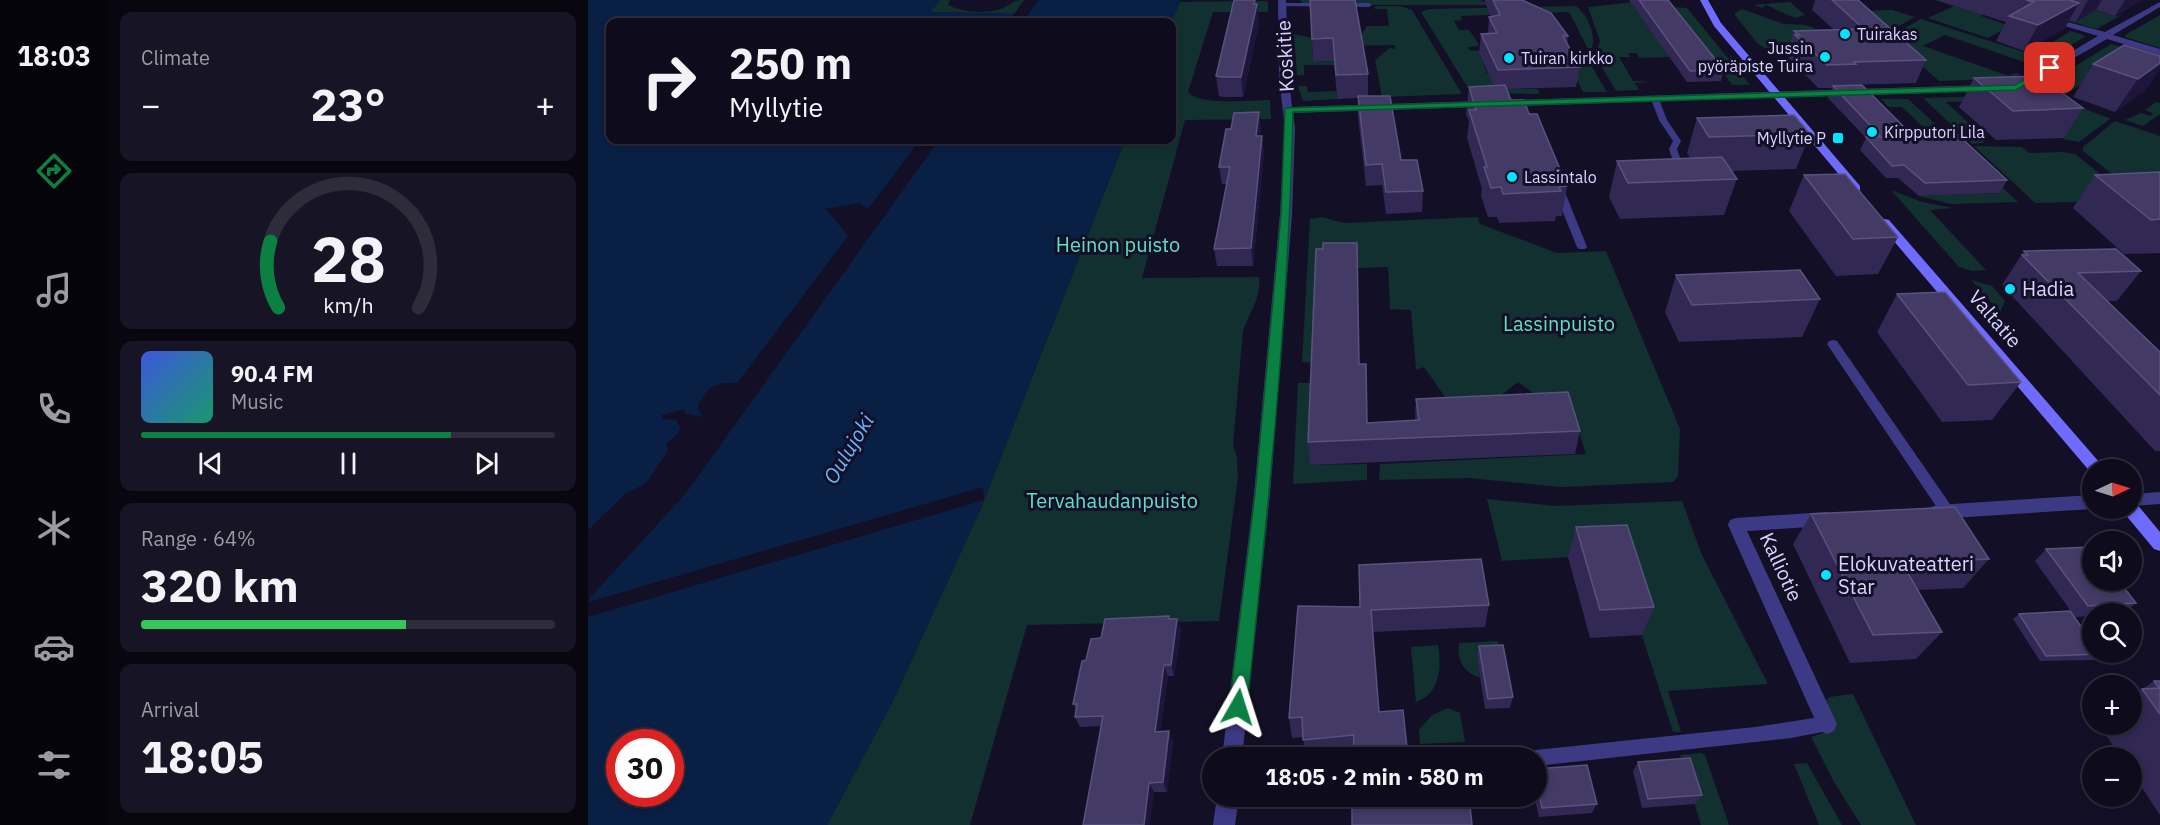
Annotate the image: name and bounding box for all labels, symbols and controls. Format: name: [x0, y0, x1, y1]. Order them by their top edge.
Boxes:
street label: Koskitie: [1269, 20, 1300, 93]
place label: Tuirakas: [1857, 24, 1917, 44]
marker: Tuirakas: [1838, 27, 1852, 41]
text: 250 m: [729, 36, 852, 91]
text: 18:03: [17, 38, 91, 73]
place label: Jussin pyöräpiste Tuira: [1698, 38, 1813, 76]
icon: right: [630, 42, 708, 120]
pin: [2024, 42, 2075, 93]
text: Climate: [141, 44, 210, 71]
place label: Tuiran kirkko: [1521, 48, 1614, 68]
marker: Jussin pyöräpiste Tuira: [1818, 50, 1832, 64]
marker: Tuiran kirkko: [1502, 51, 1516, 65]
icon: arrive: [2033, 51, 2066, 84]
text: 23°: [310, 75, 386, 133]
text: −: [141, 83, 161, 126]
text: +: [535, 83, 555, 126]
text: Myllytie: [729, 89, 823, 124]
place label: Kirpputori Lila: [1884, 122, 1985, 142]
marker: Kirpputori Lila: [1865, 125, 1879, 139]
place label: Myllytie P: [1757, 128, 1826, 148]
marker: Myllytie P: [1831, 131, 1845, 145]
icon: directions: [33, 150, 75, 192]
place label: Lassintalo: [1524, 167, 1597, 187]
marker: Lassintalo: [1505, 170, 1519, 184]
text: 28: [311, 218, 385, 299]
park label: Heinon puisto: [1056, 231, 1180, 258]
icon: music: [33, 269, 75, 311]
place label: Hadia: [2022, 275, 2074, 302]
marker: Hadia: [2003, 282, 2017, 296]
street label: Valtatie: [1963, 284, 2028, 353]
text: km/h: [323, 292, 373, 320]
park label: Lassinpuisto: [1503, 310, 1615, 337]
text: 90.4 FM: [231, 359, 314, 388]
icon: phone: [33, 388, 75, 430]
text: Music: [231, 388, 283, 415]
water label: Oulujoki: [816, 408, 880, 489]
icon: previous: [194, 447, 227, 480]
icon: pause: [332, 447, 365, 480]
icon: next: [470, 447, 503, 480]
north arrow: [2082, 459, 2142, 519]
map controls: [2082, 459, 2142, 807]
park label: Tervahaudanpuisto: [1026, 487, 1198, 514]
icon: climate: [33, 507, 75, 549]
text: Range · 64%: [141, 525, 256, 552]
street label: Kalliotie: [1754, 528, 1809, 606]
button: sound: [2082, 531, 2142, 591]
place label: Elokuvateatteri Star: [1838, 550, 1974, 600]
text: 320 km: [141, 556, 299, 614]
marker: Elokuvateatteri Star: [1819, 568, 1833, 582]
button: search: [2082, 603, 2142, 663]
icon: car: [33, 626, 75, 668]
position arrow: [1206, 675, 1270, 739]
button: +: [2082, 675, 2142, 735]
text: Arrival: [141, 696, 199, 723]
text: 18:05: [141, 727, 264, 785]
speed limit sign: 30: [606, 729, 684, 807]
icon: filters: [33, 744, 75, 786]
button: −: [2082, 747, 2142, 807]
text: 18:05 · 2 min · 580 m: [1265, 762, 1484, 791]

